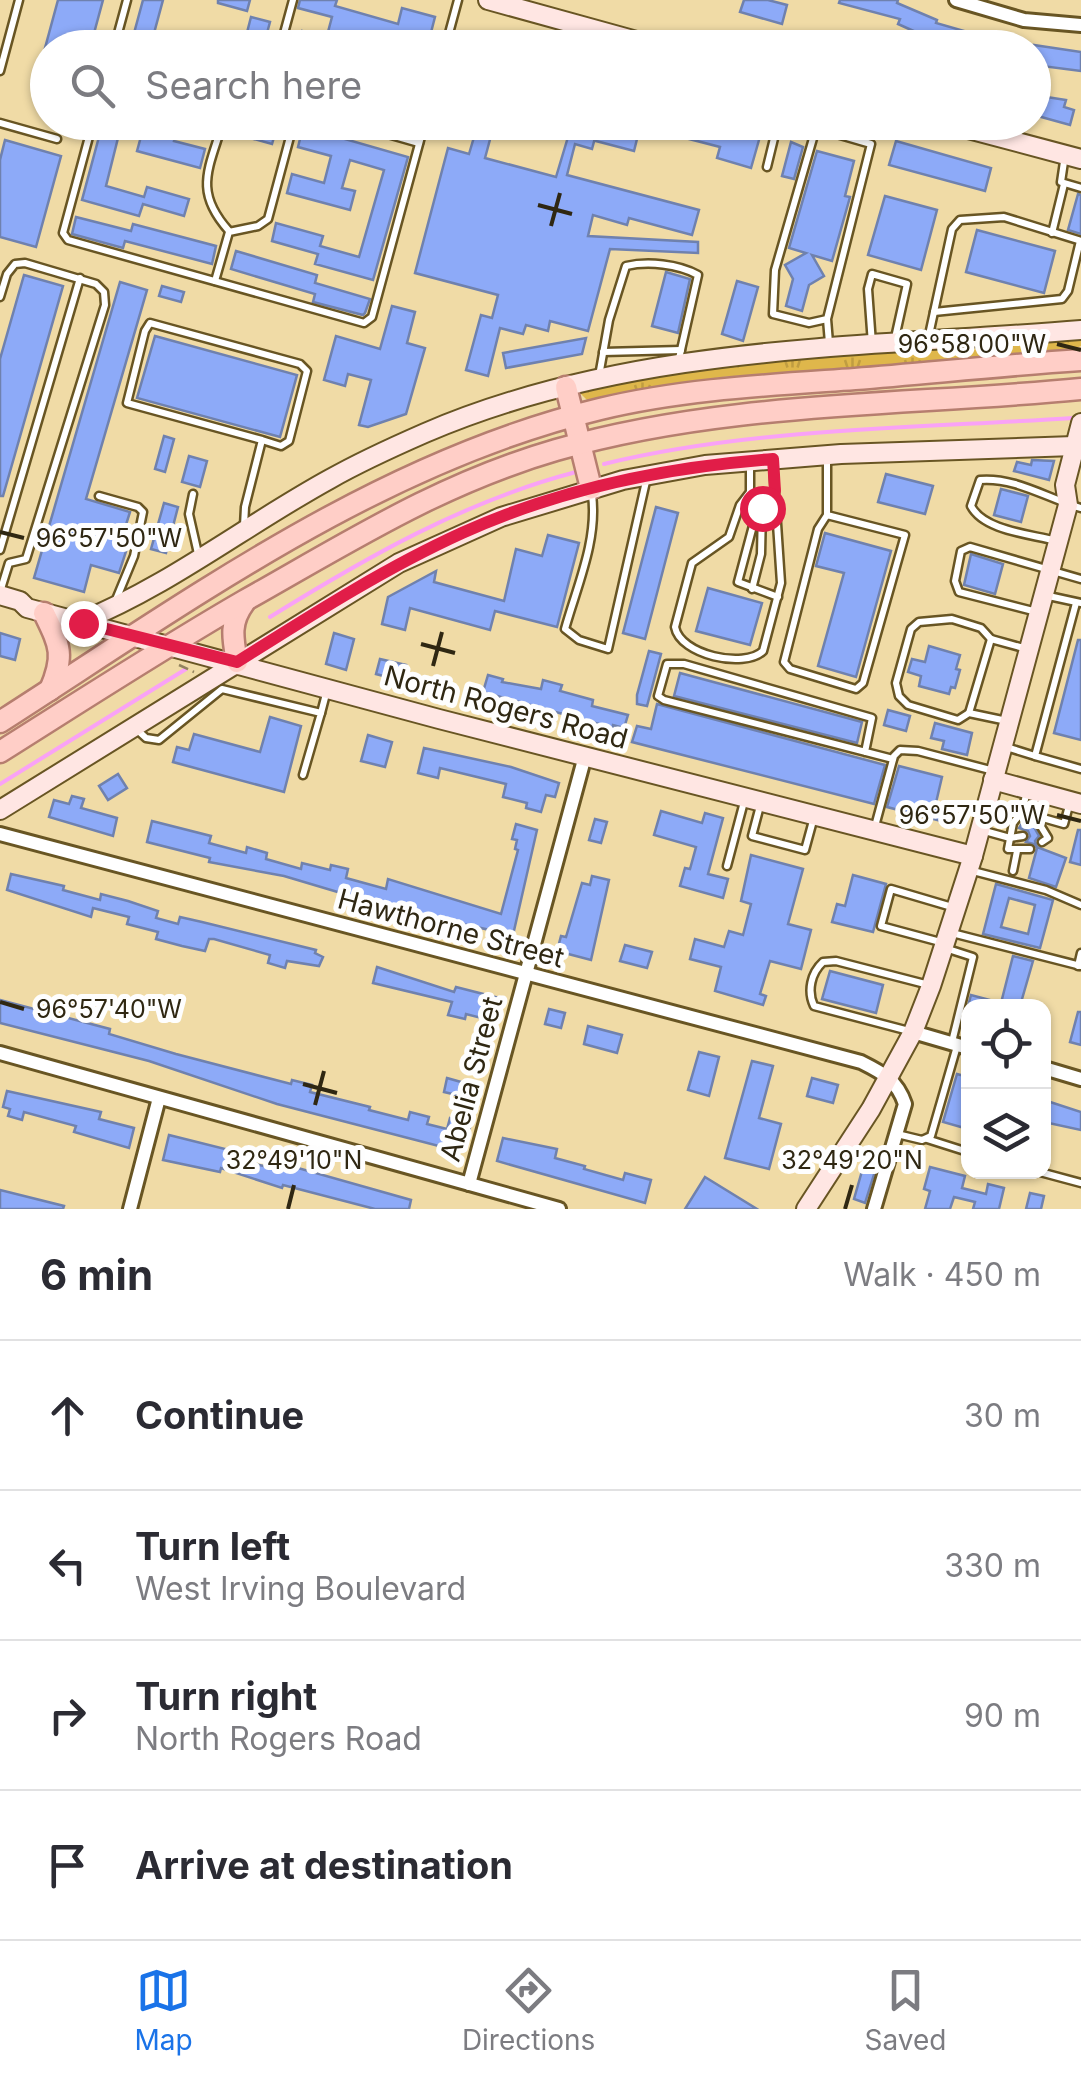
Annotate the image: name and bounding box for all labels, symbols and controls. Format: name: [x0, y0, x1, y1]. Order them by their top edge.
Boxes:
search box: [30, 30, 1051, 140]
icon: search: [65, 58, 120, 113]
text: Search here: [145, 62, 362, 108]
text: 96°58'00"W: [898, 329, 1046, 359]
route start: [740, 486, 786, 532]
text: 96°57'50"W: [36, 523, 182, 553]
route end: [61, 601, 107, 647]
street label: North Rogers Road: [380, 658, 632, 756]
text: 96°57'50"W: [899, 800, 1045, 830]
street label: Hawthorne Street: [334, 881, 568, 975]
street label: Abelia Street: [433, 993, 509, 1165]
text: 96°57'40"W: [36, 994, 182, 1024]
map controls: [961, 999, 1051, 1179]
button: locate: [961, 999, 1051, 1089]
button: layers: [961, 1089, 1051, 1179]
text: 32°49'10"N: [226, 1145, 362, 1175]
text: 32°49'20"N: [781, 1145, 923, 1175]
text: 6 min: [40, 1249, 153, 1300]
text: Walk · 450 m: [843, 1255, 1041, 1294]
icon: ahead: [40, 1388, 95, 1443]
text: Continue: [135, 1392, 304, 1438]
text: 30 m: [964, 1396, 1041, 1435]
text: Turn left: [135, 1523, 290, 1569]
icon: left: [40, 1538, 95, 1593]
text: 330 m: [944, 1546, 1041, 1585]
text: West Irving Boulevard: [135, 1569, 466, 1608]
text: Turn right: [135, 1673, 317, 1719]
icon: right: [40, 1688, 95, 1743]
text: 90 m: [964, 1696, 1041, 1735]
text: North Rogers Road: [135, 1719, 422, 1758]
icon: arrive: [40, 1838, 95, 1893]
text: Arrive at destination: [135, 1842, 513, 1888]
tab: Map: [135, 1963, 193, 2057]
tab: Directions: [462, 1963, 595, 2057]
tab: Saved: [864, 1963, 946, 2057]

